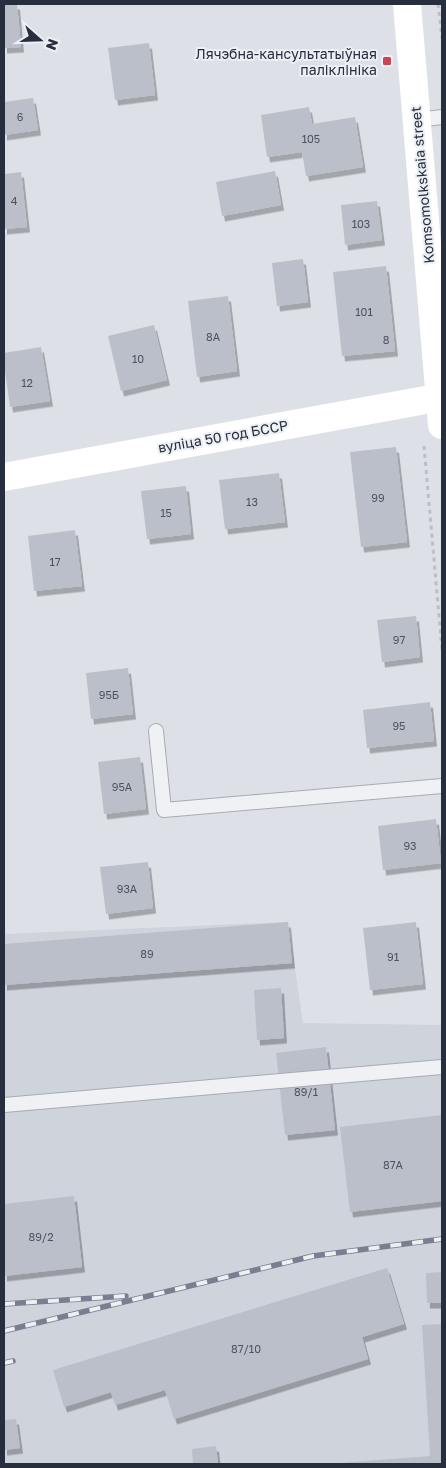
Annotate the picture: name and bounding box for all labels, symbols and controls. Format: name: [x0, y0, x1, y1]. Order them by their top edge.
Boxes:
north arrow: [15, 15, 65, 65]
text: N: [43, 37, 62, 53]
place label: Лячэбна-кансультатыўная паліклініка: [196, 45, 377, 78]
marker: Лячэбна-кансультатыўная паліклініка: [381, 55, 393, 67]
street label: Komsomolkskaia street: [407, 106, 437, 264]
house number: 6: [17, 110, 24, 123]
house number: 105: [302, 132, 320, 145]
house number: 4: [11, 194, 18, 207]
house number: 103: [352, 217, 370, 230]
house number: 101: [355, 305, 373, 318]
house number: 8А: [206, 330, 221, 343]
house number: 8: [383, 333, 390, 346]
house number: 10: [132, 352, 144, 365]
house number: 12: [21, 376, 33, 389]
street label: вуліца 50 год БССР: [157, 416, 289, 456]
house number: 99: [371, 491, 385, 504]
house number: 13: [246, 495, 258, 508]
house number: 15: [160, 506, 172, 519]
house number: 17: [49, 555, 61, 568]
house number: 97: [393, 633, 405, 646]
house number: 95Б: [99, 688, 119, 701]
house number: 95: [392, 719, 406, 732]
house number: 95А: [112, 780, 133, 793]
house number: 93: [403, 839, 417, 852]
house number: 93А: [117, 882, 138, 895]
house number: 89: [140, 947, 154, 960]
house number: 91: [387, 950, 399, 963]
house number: 89/1: [294, 1085, 318, 1098]
house number: 87А: [383, 1158, 404, 1171]
house number: 89/2: [28, 1230, 54, 1243]
house number: 87/10: [231, 1342, 261, 1355]

